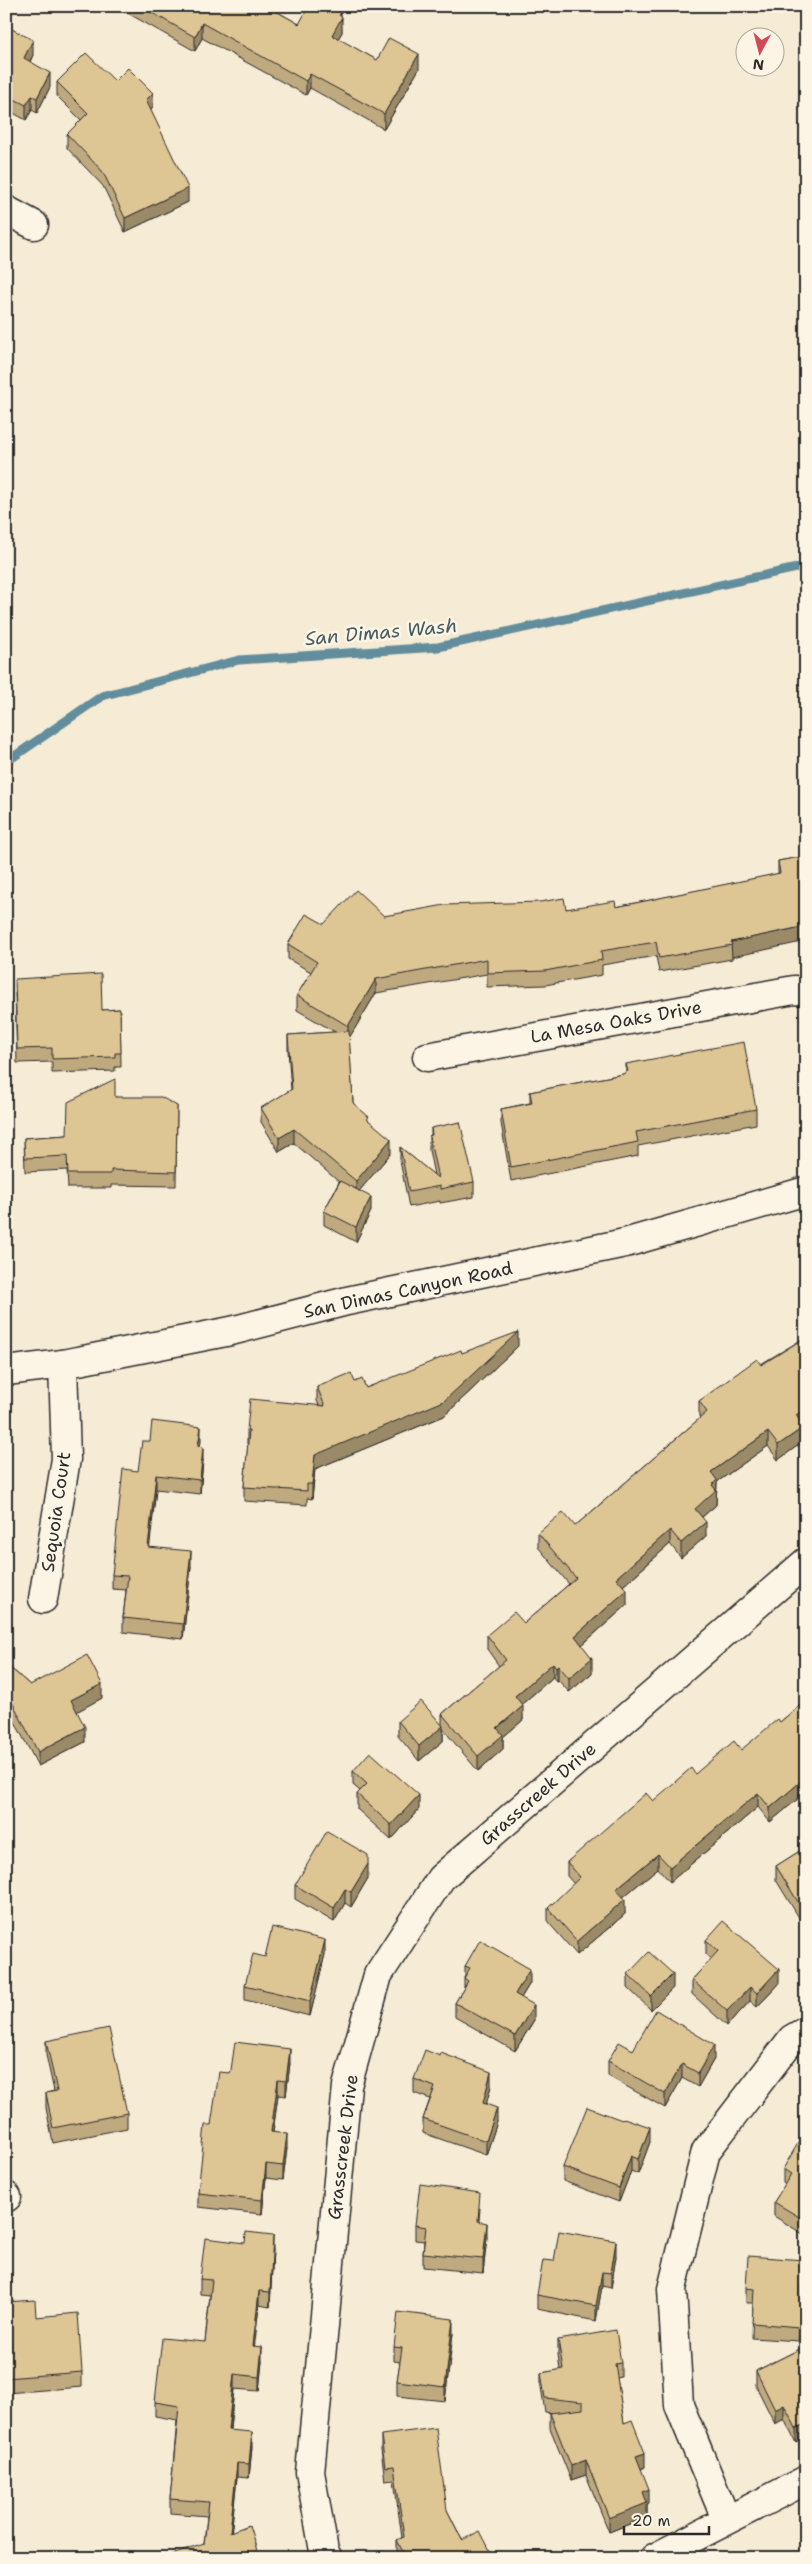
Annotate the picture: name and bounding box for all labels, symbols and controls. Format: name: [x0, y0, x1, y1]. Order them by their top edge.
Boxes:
north arrow: [734, 28, 784, 78]
text: N: [752, 55, 765, 75]
water label: San Dimas Wash: [304, 613, 458, 651]
street label: La Mesa Oaks Drive: [529, 995, 703, 1049]
street label: San Dimas Canyon Road: [301, 1256, 515, 1324]
street label: Sequoia Court: [36, 1450, 76, 1574]
street label: Grasscreek Drive: [475, 1737, 601, 1851]
street label: Grasscreek Drive: [322, 2073, 364, 2221]
scale bar: [624, 2504, 710, 2536]
text: 20 m: [632, 2511, 671, 2531]

